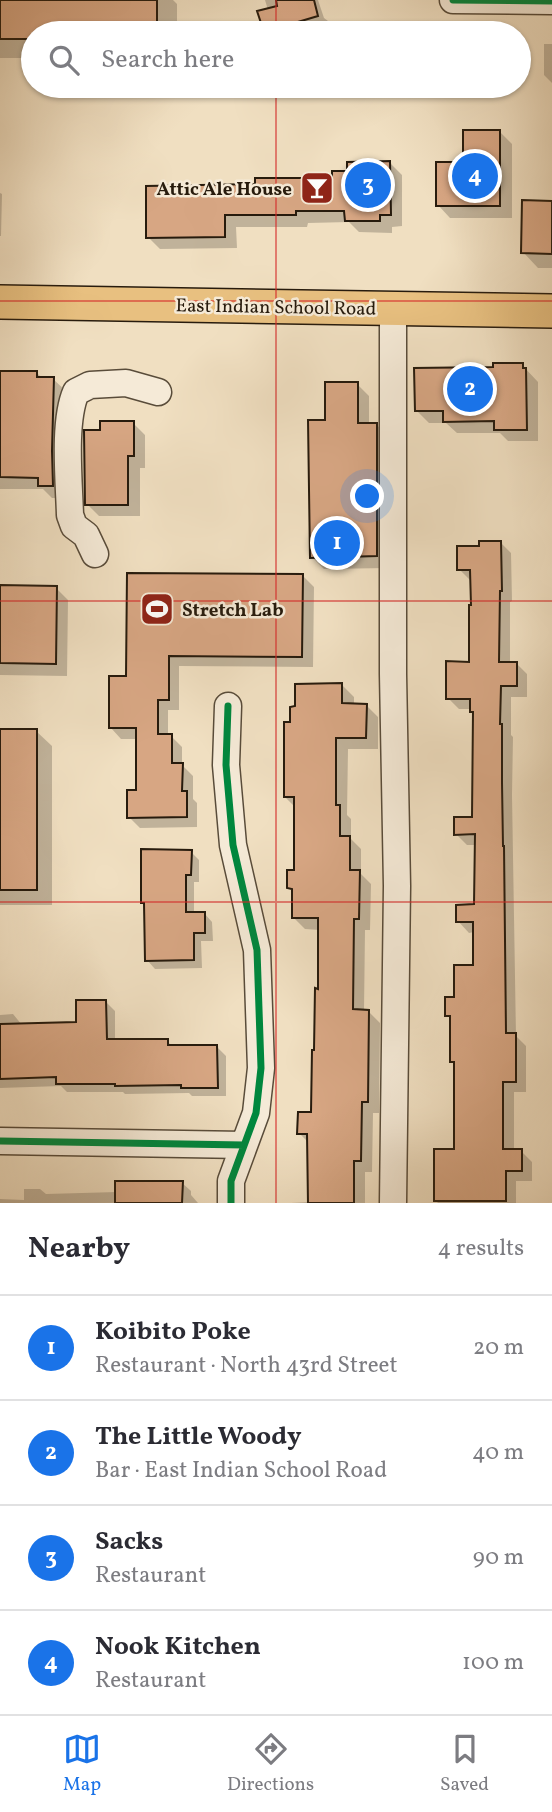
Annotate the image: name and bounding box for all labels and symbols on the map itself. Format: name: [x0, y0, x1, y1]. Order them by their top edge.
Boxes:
pin: 4: [452, 150, 498, 202]
pin: 3: [345, 159, 391, 211]
bar icon: Attic Ale House: [298, 169, 336, 207]
place label: Attic Ale House: [157, 177, 292, 203]
street label: East Indian School Road: [175, 293, 377, 323]
pin: 2: [447, 363, 493, 415]
your location: [350, 479, 384, 513]
pin: 1: [314, 517, 360, 569]
sports icon: Stretch Lab: [138, 590, 176, 628]
place label: Stretch Lab: [182, 598, 284, 624]

